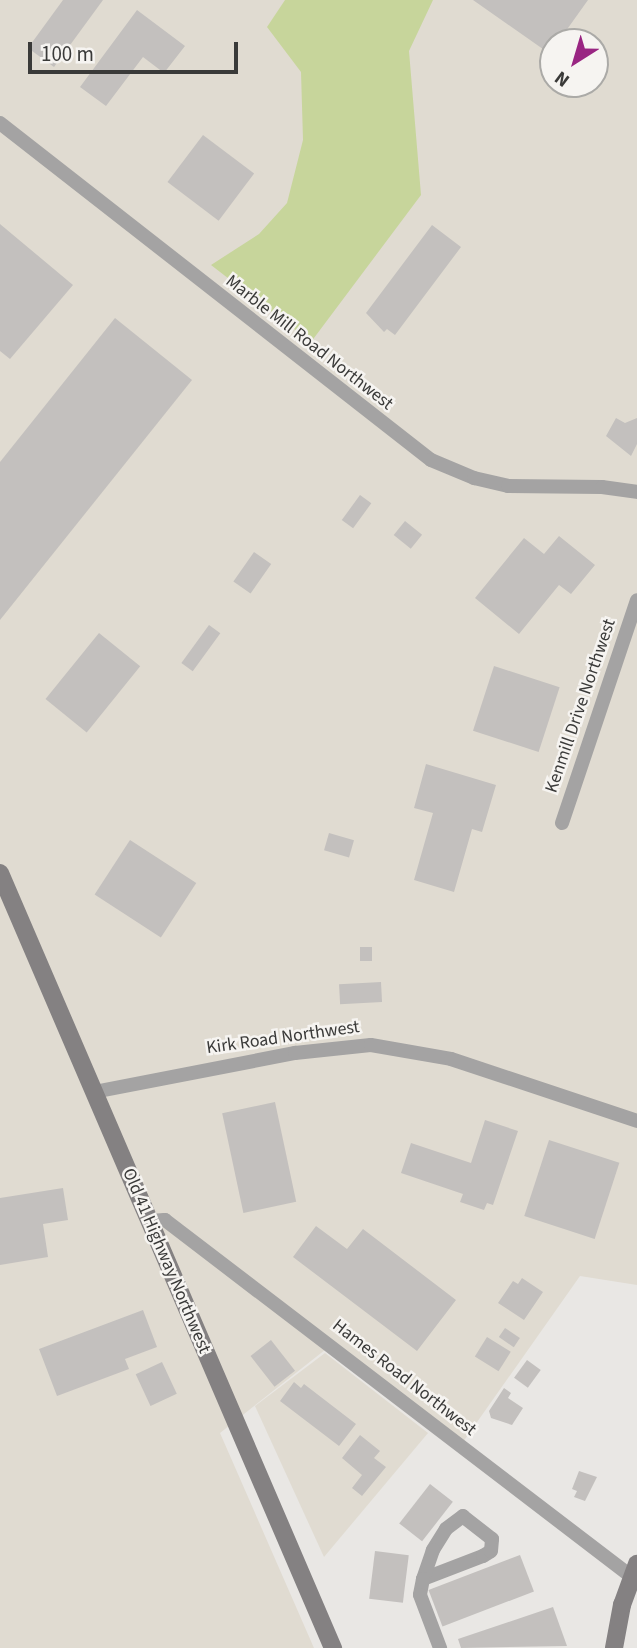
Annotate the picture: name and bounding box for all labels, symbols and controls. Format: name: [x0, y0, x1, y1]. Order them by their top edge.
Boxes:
scale bar: [32, 28, 242, 72]
north arrow: [539, 28, 609, 98]
text: 100 m: [41, 39, 94, 69]
text: N: [549, 64, 575, 93]
street label: Marble Mill Road Northwest: [221, 271, 397, 415]
street label: Kenmill Drive Northwest: [541, 616, 621, 796]
street label: Kirk Road Northwest: [205, 1017, 361, 1059]
street label: Old 41 Highway Northwest: [117, 1165, 215, 1357]
street label: Hames Road Northwest: [328, 1315, 480, 1441]

